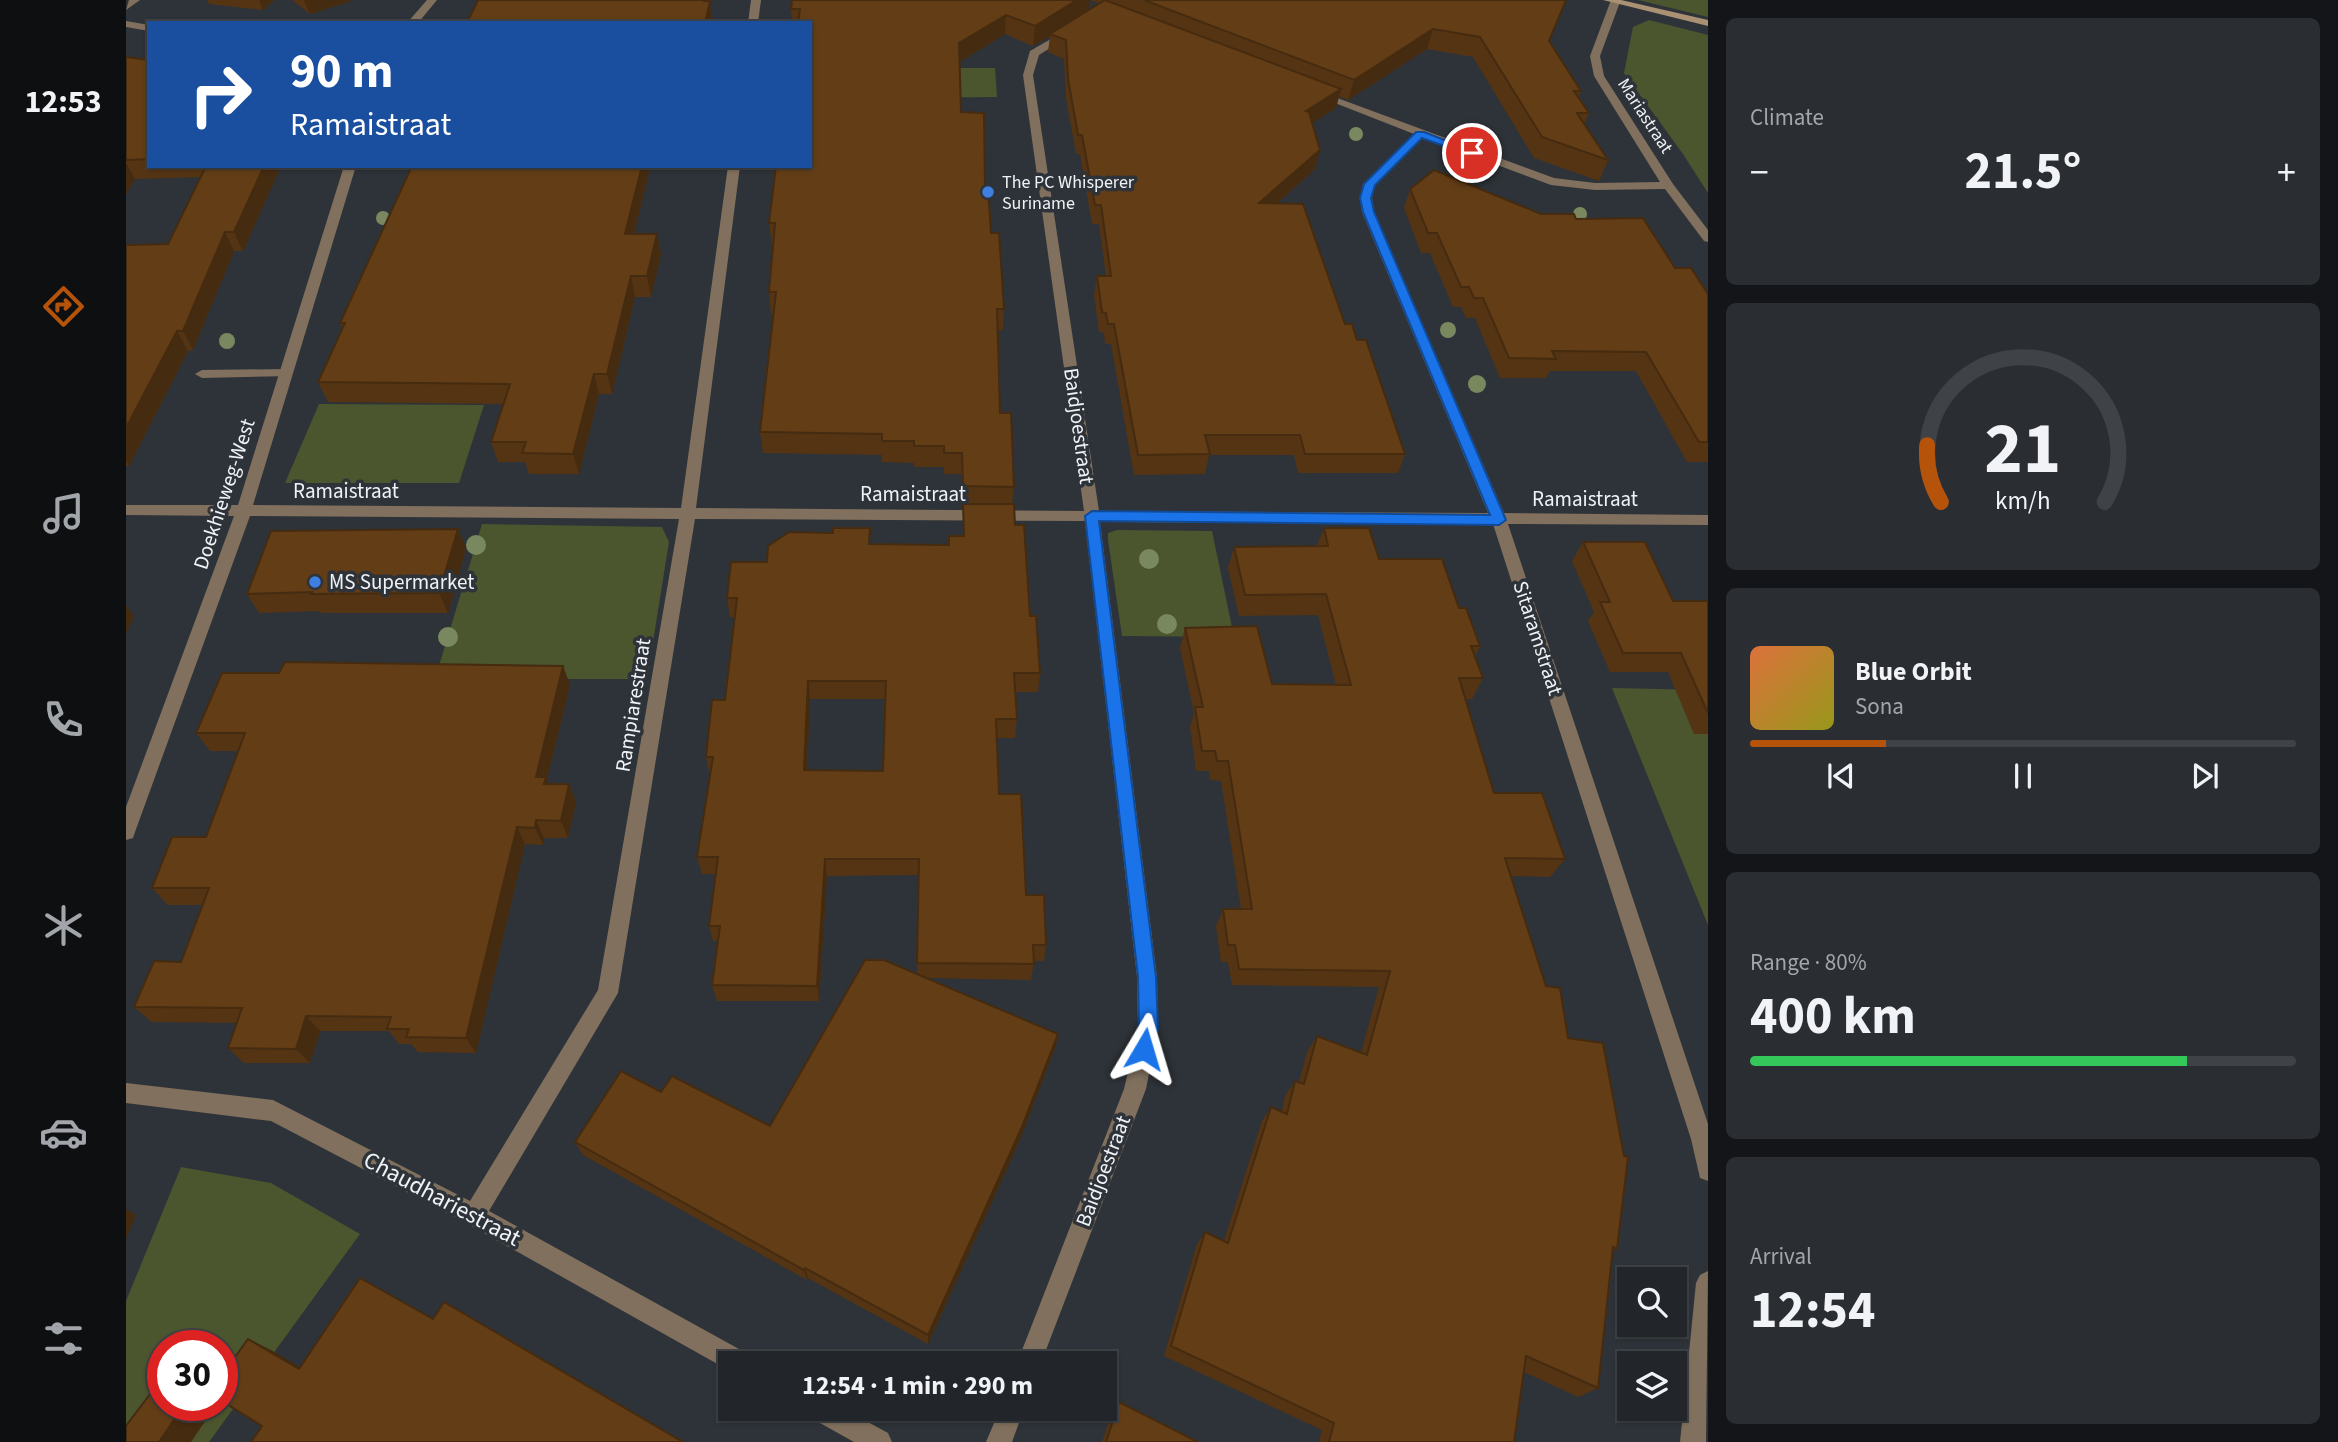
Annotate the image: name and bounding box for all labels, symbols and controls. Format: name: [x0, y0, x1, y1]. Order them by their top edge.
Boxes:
text: 90 m: [290, 37, 394, 107]
icon: right: [175, 49, 266, 140]
street label: Mariastraat: [1611, 74, 1679, 158]
text: 12:53: [24, 79, 102, 125]
text: Climate: [1750, 101, 1824, 134]
text: Ramaistraat: [290, 102, 451, 148]
pin: [1442, 123, 1502, 183]
icon: arrive: [1453, 134, 1491, 172]
text: 21.5°: [1965, 135, 2081, 209]
text: −: [1750, 146, 1769, 200]
text: +: [2277, 146, 2296, 200]
place label: The PC Whisperer Suriname: [1002, 170, 1135, 216]
marker: The PC Whisperer Suriname: [980, 184, 996, 200]
icon: directions: [39, 282, 88, 331]
street label: Baidjoestraat: [1056, 366, 1102, 486]
text: 21: [1985, 398, 2061, 502]
street label: Doekhieweg-West: [186, 415, 262, 573]
street label: Ramaistraat: [293, 476, 399, 506]
street label: Ramaistraat: [860, 479, 966, 509]
text: km/h: [1995, 483, 2051, 519]
street label: Ramaistraat: [1532, 484, 1638, 514]
icon: music: [39, 489, 88, 538]
place label: MS Supermarket: [329, 567, 474, 597]
marker: MS Supermarket: [307, 574, 323, 590]
street label: Sitaramstraat: [1505, 577, 1571, 699]
street label: Rampiarestraat: [608, 636, 658, 774]
text: Blue Orbit: [1855, 653, 1972, 690]
text: Sona: [1855, 690, 1904, 723]
icon: phone: [39, 695, 88, 744]
icon: previous: [1822, 757, 1860, 795]
icon: pause: [2004, 757, 2042, 795]
icon: next: [2186, 757, 2224, 795]
icon: climate: [39, 901, 88, 950]
text: Range · 80%: [1750, 946, 1867, 979]
text: 400 km: [1750, 980, 1916, 1054]
position arrow: [1107, 1012, 1181, 1086]
icon: car: [39, 1108, 88, 1157]
street label: Baidjoestraat: [1068, 1111, 1138, 1231]
street label: Chaudhariestraat: [357, 1143, 527, 1255]
text: Arrival: [1750, 1240, 1812, 1273]
map controls: [1617, 1267, 1687, 1421]
button: search: [1617, 1267, 1687, 1337]
text: 12:54: [1750, 1274, 1875, 1348]
icon: filters: [39, 1314, 88, 1363]
speed limit sign: 30: [147, 1330, 238, 1421]
button: layers: [1617, 1351, 1687, 1421]
text: 12:54 · 1 min · 290 m: [802, 1367, 1033, 1404]

